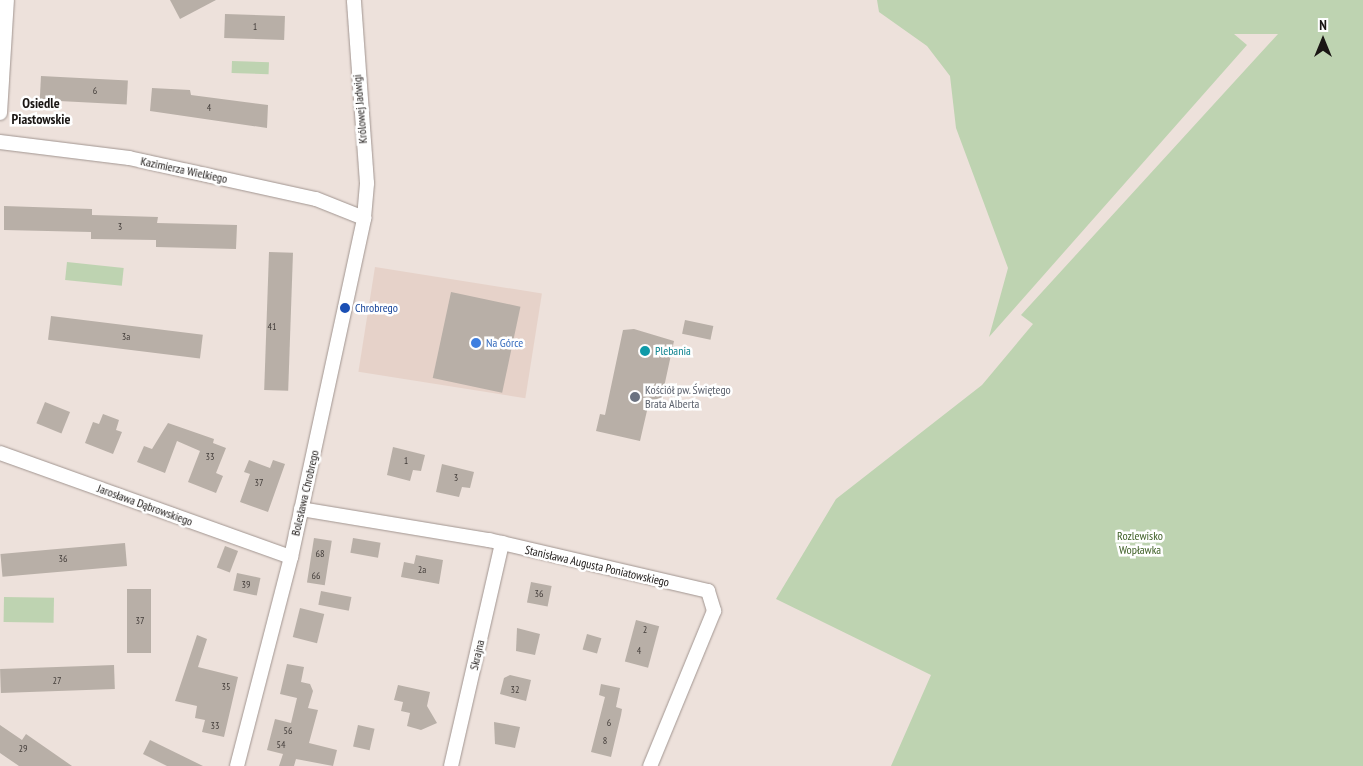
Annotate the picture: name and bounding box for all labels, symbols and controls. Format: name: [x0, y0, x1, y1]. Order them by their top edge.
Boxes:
north arrow: [1298, 15, 1348, 65]
text: N: [1319, 16, 1327, 34]
house number: 1: [253, 21, 257, 33]
street label: Królowej Jadwigi: [350, 74, 370, 144]
house number: 6: [93, 85, 97, 97]
district label: Osiedle Piastowskie: [12, 95, 70, 128]
house number: 4: [207, 102, 211, 114]
street label: Kazimierza Wielkiego: [139, 154, 229, 186]
house number: 3: [118, 221, 122, 233]
place label: Chrobrego: [355, 301, 398, 315]
marker: Chrobrego: [339, 302, 351, 314]
house number: 41: [268, 321, 276, 333]
house number: 3a: [122, 331, 130, 343]
place label: Na Górce: [486, 336, 523, 350]
marker: Na Górce: [470, 337, 482, 349]
place label: Plebania: [655, 344, 691, 358]
marker: Plebania: [639, 345, 651, 357]
place label: Kościół pw. Świętego Brata Alberta: [645, 383, 732, 411]
marker: Kościół pw. Świętego Brata Alberta: [629, 391, 641, 403]
street label: Bolesława Chrobrego: [288, 449, 322, 537]
house number: 33: [206, 451, 214, 463]
house number: 1: [404, 455, 408, 467]
house number: 3: [454, 472, 458, 484]
house number: 37: [255, 477, 263, 489]
street label: Jarosława Dąbrowskiego: [95, 481, 195, 529]
park label: Rozlewisko Wopławka: [1117, 529, 1163, 557]
street label: Stanisława Augusta Poniatowskiego: [523, 542, 671, 590]
house number: 68: [316, 548, 324, 560]
house number: 36: [59, 553, 67, 565]
house number: 2a: [418, 564, 426, 576]
house number: 66: [312, 570, 320, 582]
house number: 39: [242, 579, 250, 591]
house number: 36: [535, 588, 543, 600]
house number: 37: [136, 615, 144, 627]
house number: 2: [643, 624, 647, 636]
street label: Skrajna: [467, 639, 487, 671]
house number: 4: [637, 645, 641, 657]
house number: 27: [53, 675, 61, 687]
house number: 35: [222, 681, 230, 693]
house number: 32: [511, 684, 519, 696]
house number: 6: [607, 717, 611, 729]
house number: 33: [211, 720, 219, 732]
house number: 56: [284, 725, 292, 737]
house number: 8: [603, 735, 607, 747]
house number: 54: [277, 739, 285, 751]
house number: 29: [19, 743, 27, 755]

